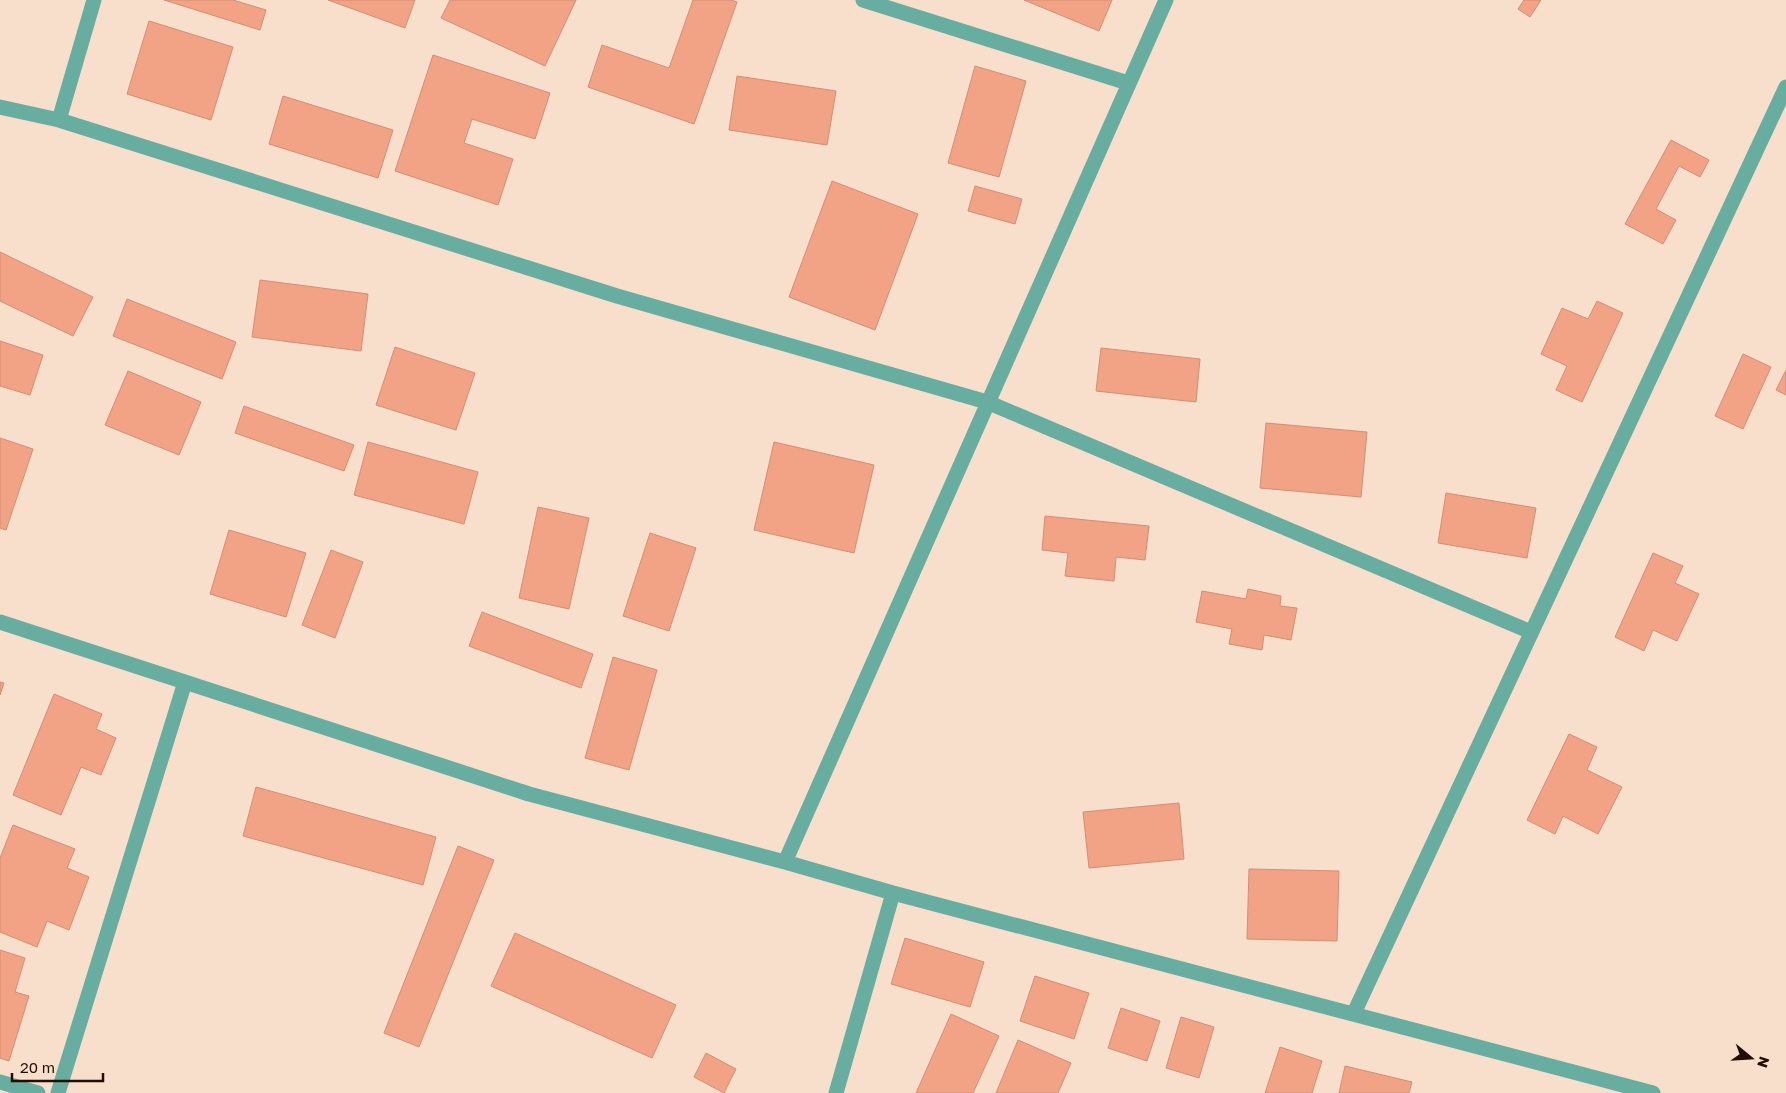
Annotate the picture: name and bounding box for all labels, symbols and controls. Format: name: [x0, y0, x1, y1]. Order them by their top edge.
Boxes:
north arrow: [1726, 1033, 1776, 1083]
scale bar: [12, 1050, 104, 1082]
text: N: [1754, 1054, 1774, 1070]
text: 20 m: [20, 1058, 55, 1076]

